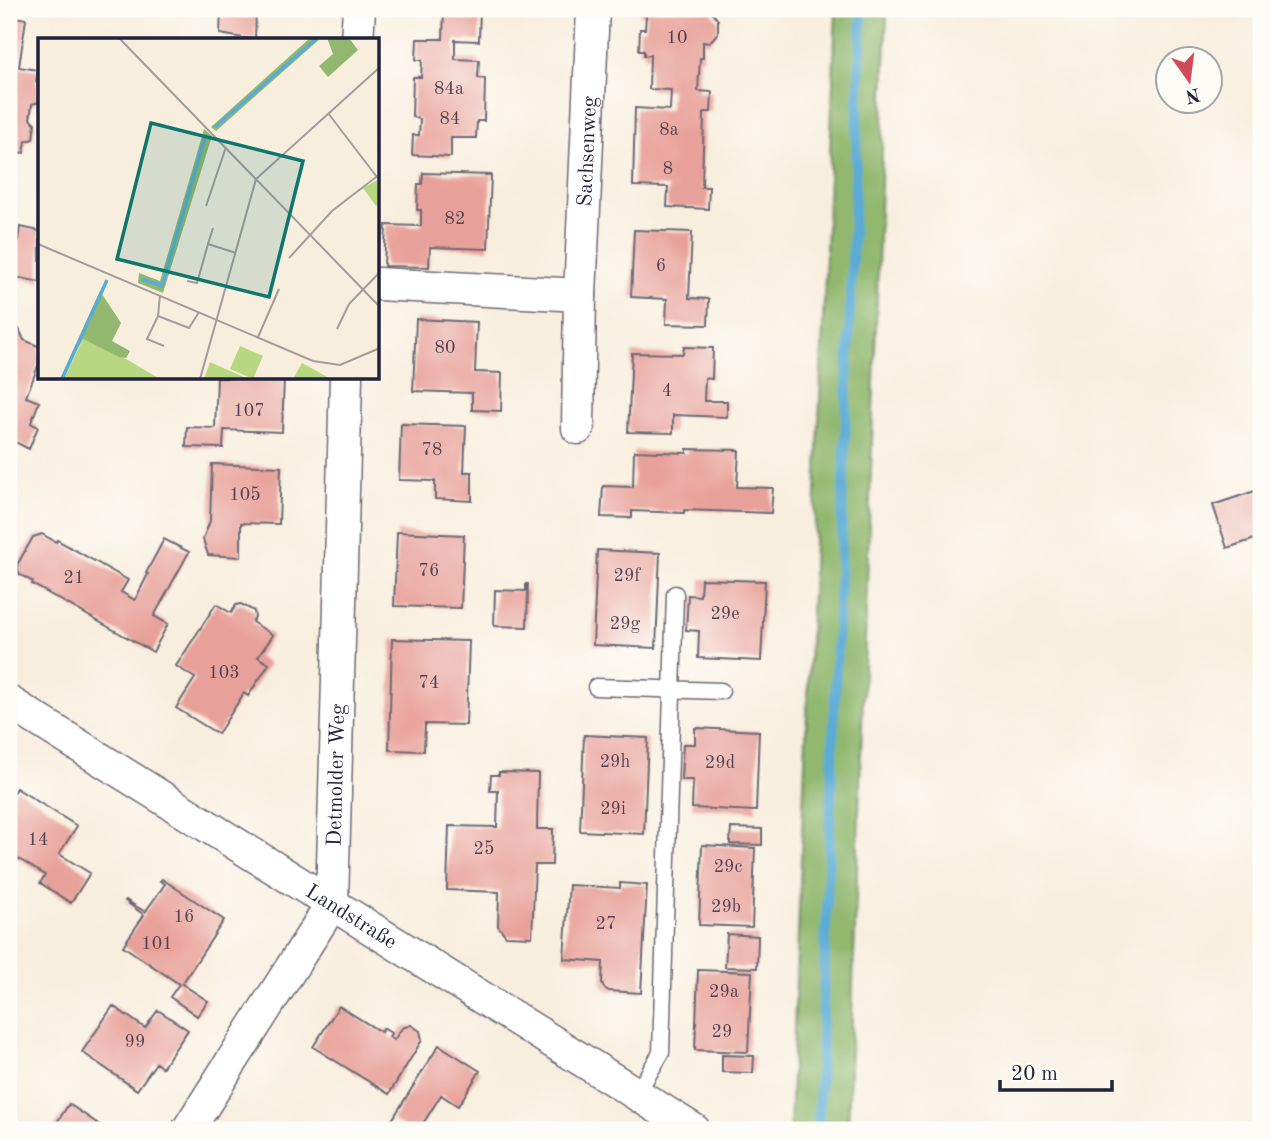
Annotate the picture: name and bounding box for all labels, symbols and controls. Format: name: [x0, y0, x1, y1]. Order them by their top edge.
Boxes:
house number: 10: [667, 29, 687, 47]
inset map: [38, 38, 380, 380]
north arrow: [1154, 46, 1224, 116]
house number: 84a: [434, 80, 464, 98]
text: N: [1183, 83, 1202, 105]
street label: Sachsenweg: [575, 95, 601, 207]
house number: 84: [440, 110, 460, 128]
house number: 8a: [659, 121, 679, 139]
house number: 8: [663, 160, 673, 178]
house number: 82: [445, 210, 465, 228]
house number: 6: [656, 257, 666, 275]
house number: 80: [435, 339, 455, 357]
house number: 4: [662, 382, 672, 400]
house number: 107: [233, 402, 265, 420]
house number: 78: [422, 441, 442, 459]
house number: 105: [229, 486, 261, 504]
house number: 76: [419, 562, 439, 580]
house number: 29f: [614, 567, 641, 585]
house number: 21: [64, 569, 84, 587]
house number: 29e: [710, 605, 740, 623]
house number: 29g: [610, 615, 641, 633]
house number: 103: [208, 664, 240, 682]
house number: 74: [419, 674, 439, 692]
street label: Detmolder Weg: [325, 703, 349, 847]
house number: 29h: [600, 753, 631, 771]
house number: 29d: [705, 754, 735, 772]
house number: 29i: [600, 800, 626, 818]
house number: 14: [28, 831, 48, 849]
house number: 25: [474, 840, 494, 858]
house number: 29c: [714, 858, 743, 876]
street label: Landstraße: [302, 881, 400, 954]
house number: 29b: [711, 898, 741, 916]
house number: 16: [174, 908, 194, 926]
house number: 27: [596, 915, 616, 933]
house number: 101: [141, 935, 173, 953]
house number: 29a: [709, 983, 739, 1001]
house number: 29: [712, 1023, 732, 1041]
house number: 99: [125, 1033, 145, 1051]
scale bar: [1000, 1048, 1112, 1092]
text: 20 m: [1011, 1064, 1058, 1085]

